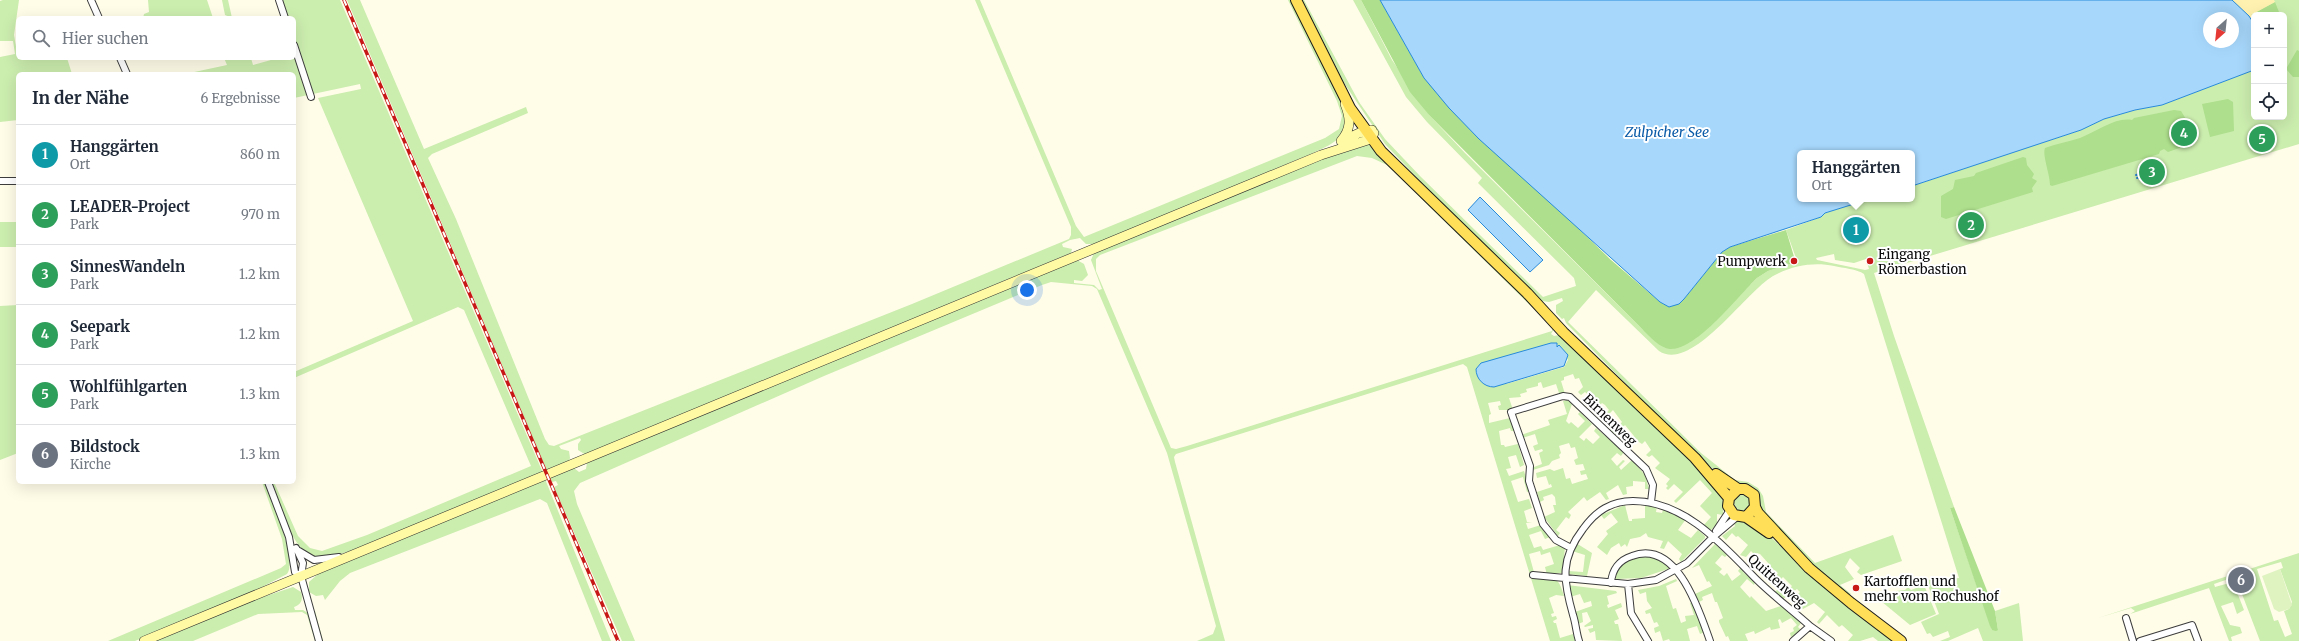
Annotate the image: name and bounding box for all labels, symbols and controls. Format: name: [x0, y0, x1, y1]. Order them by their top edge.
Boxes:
north arrow: [2203, 12, 2239, 48]
map controls: [2251, 12, 2287, 120]
button: +: [2251, 12, 2287, 48]
search box: [16, 16, 296, 60]
icon: search: [30, 27, 52, 49]
text: Hier suchen: [62, 29, 149, 48]
button: −: [2251, 48, 2287, 84]
button: locate: [2251, 84, 2287, 120]
text: In der Nähe: [32, 87, 129, 109]
text: 6 Ergebnisse: [201, 90, 280, 107]
pin: 4: [2171, 118, 2197, 148]
water label: Zülpicher See: [1624, 123, 1709, 141]
pin: 5: [2249, 124, 2275, 154]
text: Hanggärten: [70, 137, 159, 156]
text: 1: [42, 146, 48, 163]
text: 860 m: [240, 146, 280, 163]
popup: [1797, 150, 1915, 202]
text: Ort: [70, 156, 90, 173]
pin: 3: [2139, 157, 2165, 187]
text: Hanggärten: [1812, 158, 1900, 177]
text: Ort: [1812, 177, 1832, 194]
text: LEADER-Project: [70, 197, 190, 216]
text: 2: [41, 206, 49, 223]
text: 970 m: [241, 206, 280, 223]
pin: 2: [1958, 210, 1984, 240]
pin: 1: [1843, 215, 1869, 245]
text: Park: [70, 216, 99, 233]
place label: Eingang Römerbastion: [1878, 246, 1967, 278]
place label: Pumpwerk: [1717, 253, 1787, 270]
marker: Pumpwerk: [1789, 256, 1799, 266]
marker: Eingang Römerbastion: [1865, 256, 1875, 266]
text: SinnesWandeln: [70, 257, 185, 276]
text: 3: [41, 266, 49, 283]
text: 1.2 km: [239, 266, 280, 283]
text: Park: [70, 276, 99, 293]
your location: [1017, 280, 1037, 300]
text: Seepark: [70, 317, 130, 336]
text: 4: [41, 326, 49, 343]
text: 1.2 km: [239, 326, 280, 343]
text: Park: [70, 336, 99, 353]
text: Wohlfühlgarten: [70, 377, 187, 396]
text: 5: [41, 386, 49, 403]
text: 1.3 km: [239, 386, 280, 403]
street label: Birnenweg: [1580, 390, 1641, 450]
text: Park: [70, 396, 99, 413]
text: Bildstock: [70, 437, 140, 456]
text: 6: [41, 446, 49, 463]
text: 1.3 km: [239, 446, 280, 463]
text: Kirche: [70, 456, 111, 473]
street label: Quittenweg: [1744, 550, 1810, 612]
pin: 6: [2228, 565, 2254, 595]
place label: Kartofflen und mehr vom Rochushof: [1864, 573, 2000, 605]
marker: Kartofflen und mehr vom Rochushof: [1851, 583, 1861, 593]

